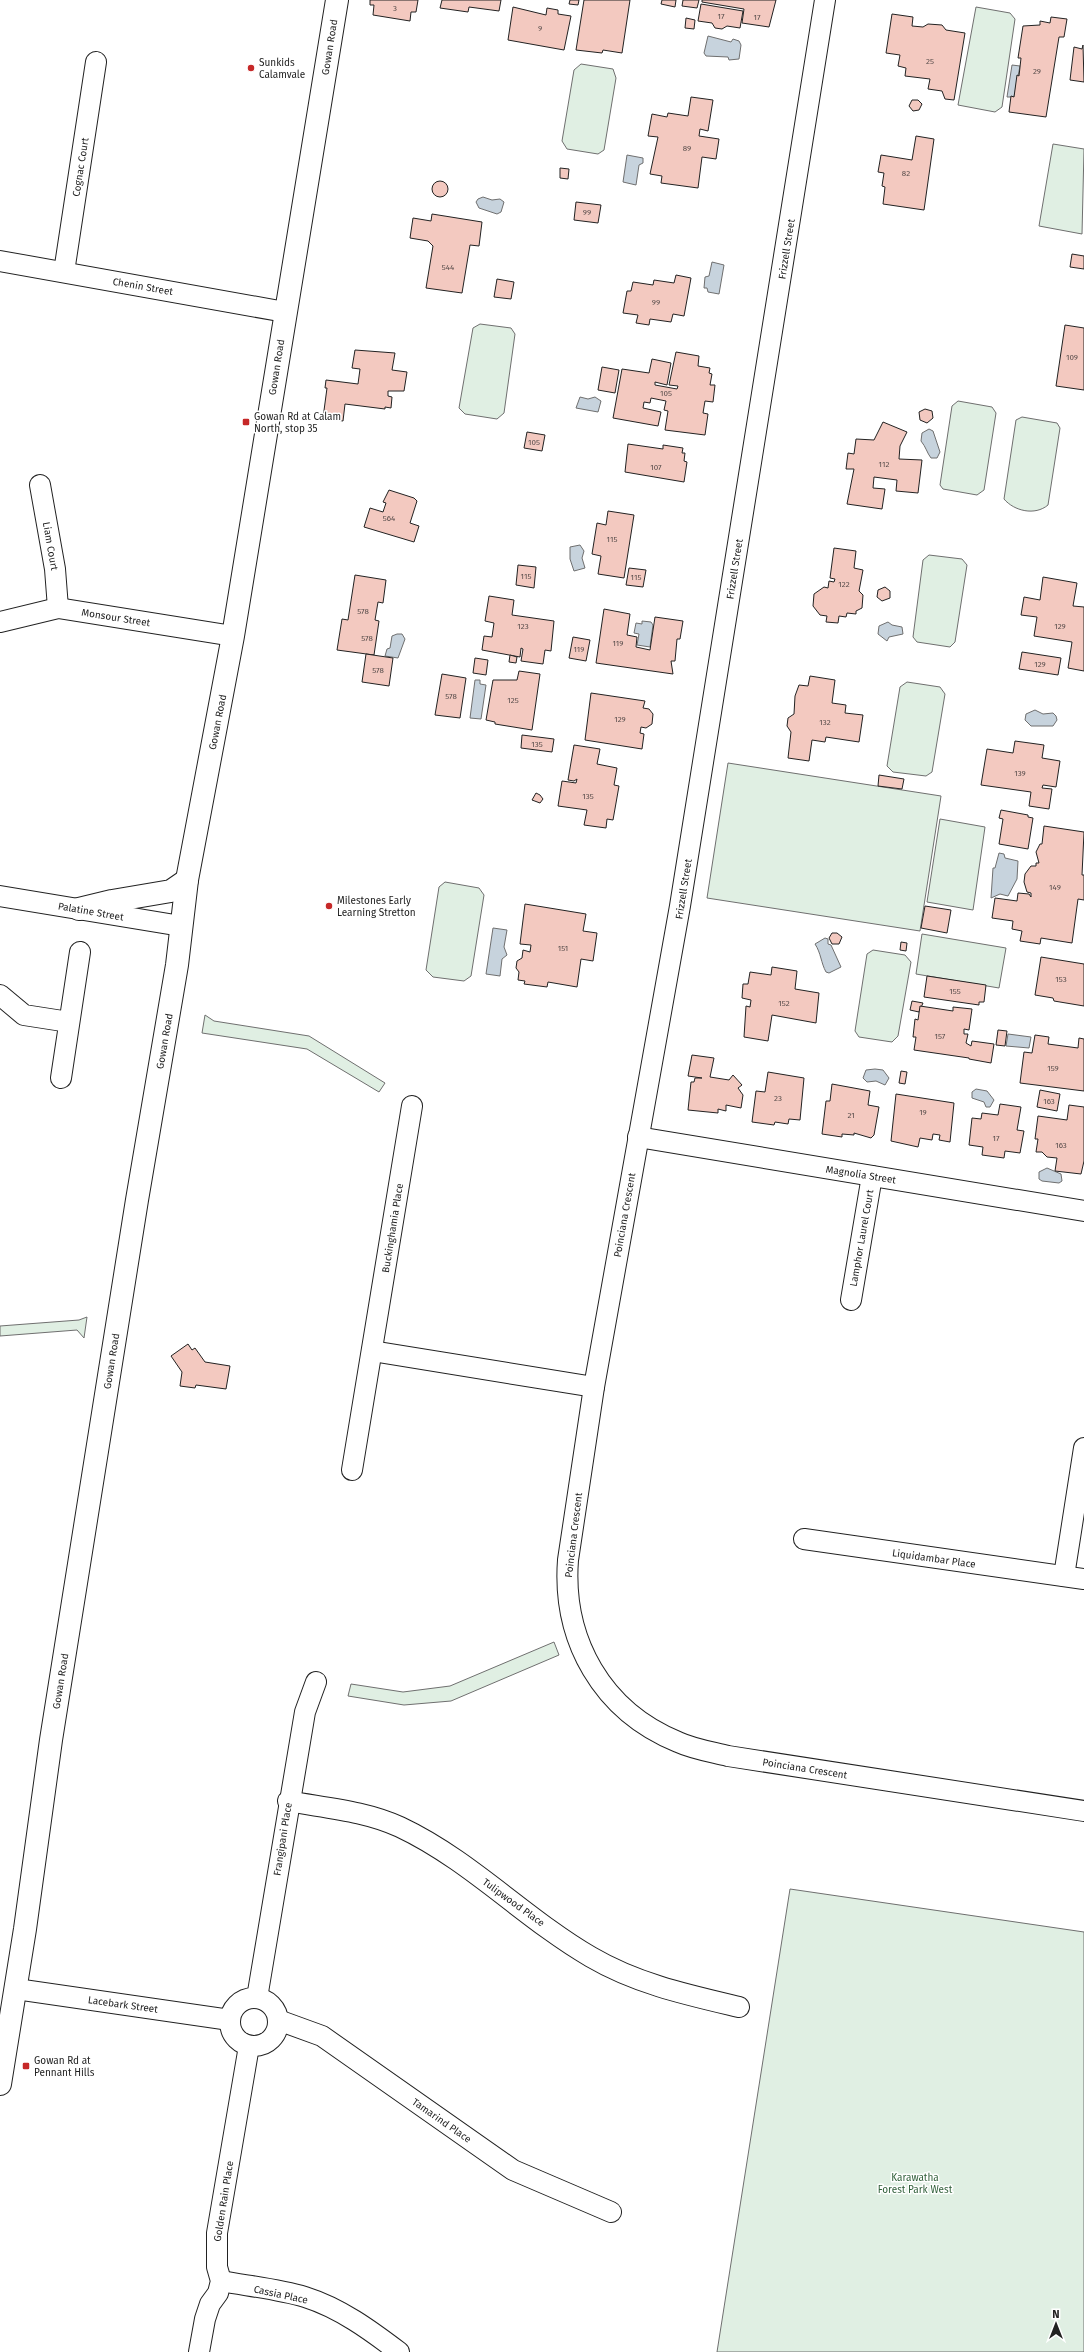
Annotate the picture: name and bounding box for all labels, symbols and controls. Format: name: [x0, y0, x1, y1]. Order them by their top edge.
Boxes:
house number: 3: [393, 4, 397, 13]
house number: 17: [717, 12, 725, 21]
house number: 17: [753, 13, 761, 22]
street label: Gowan Road: [320, 18, 340, 76]
house number: 9: [538, 24, 542, 33]
place label: Sunkids Calamvale: [259, 57, 305, 81]
house number: 25: [926, 57, 934, 66]
marker: Sunkids Calamvale: [246, 63, 256, 73]
house number: 29: [1033, 67, 1041, 76]
street label: Cognac Court: [70, 136, 92, 198]
house number: 89: [683, 144, 691, 153]
house number: 82: [902, 169, 910, 178]
house number: 99: [583, 208, 591, 217]
street label: Frizzell Street: [776, 218, 798, 280]
house number: 544: [442, 263, 455, 272]
street label: Chenin Street: [112, 276, 174, 298]
house number: 99: [652, 298, 660, 307]
street label: Gowan Road: [267, 338, 287, 396]
house number: 109: [1066, 353, 1078, 362]
house number: 105: [660, 389, 672, 398]
place label: Gowan Rd at Calam North, stop 35: [254, 411, 341, 435]
marker: Gowan Rd at Calam North, stop 35: [241, 417, 251, 427]
house number: 105: [528, 438, 540, 447]
house number: 112: [879, 460, 889, 469]
house number: 107: [650, 463, 662, 472]
house number: 564: [383, 514, 396, 523]
street label: Liam Court: [40, 521, 60, 572]
house number: 115: [607, 535, 617, 544]
street label: Frizzell Street: [724, 538, 746, 600]
house number: 115: [521, 572, 531, 581]
house number: 115: [631, 573, 641, 582]
house number: 122: [838, 580, 850, 589]
street label: Monsour Street: [81, 607, 151, 629]
house number: 578: [357, 607, 369, 616]
house number: 123: [517, 622, 529, 631]
house number: 129: [1054, 622, 1066, 631]
house number: 578: [361, 634, 373, 643]
house number: 119: [612, 639, 624, 648]
house number: 119: [573, 645, 585, 654]
house number: 129: [1034, 660, 1046, 669]
house number: 578: [372, 666, 384, 675]
house number: 578: [445, 692, 457, 701]
street label: Gowan Road: [207, 693, 229, 751]
house number: 125: [507, 696, 519, 705]
house number: 129: [614, 715, 626, 724]
house number: 132: [819, 718, 831, 727]
house number: 135: [531, 740, 543, 749]
house number: 139: [1014, 769, 1026, 778]
house number: 135: [582, 792, 594, 801]
street label: Frizzell Street: [673, 858, 695, 920]
house number: 149: [1049, 883, 1061, 892]
place label: Milestones Early Learning Stretton: [337, 895, 416, 919]
street label: Palatine Street: [57, 900, 125, 924]
marker: Milestones Early Learning Stretton: [324, 901, 334, 911]
house number: 151: [558, 944, 568, 953]
house number: 153: [1055, 975, 1067, 984]
house number: 155: [949, 987, 961, 996]
house number: 152: [778, 999, 790, 1008]
street label: Gowan Road: [154, 1012, 176, 1070]
house number: 157: [935, 1032, 946, 1041]
house number: 159: [1047, 1064, 1059, 1073]
house number: 23: [774, 1094, 782, 1103]
house number: 163: [1043, 1097, 1055, 1106]
house number: 19: [919, 1108, 927, 1117]
house number: 21: [847, 1111, 855, 1120]
house number: 17: [992, 1134, 1000, 1143]
house number: 163: [1055, 1141, 1067, 1150]
street label: Magnolia Street: [825, 1164, 897, 1187]
street label: Poinciana Crescent: [612, 1172, 638, 1258]
street label: Buckinghamia Place: [380, 1183, 406, 1274]
street label: Lamphor Laurel Court: [848, 1188, 876, 1288]
street label: Gowan Road: [102, 1332, 122, 1390]
street label: Poinciana Crescent: [563, 1492, 585, 1578]
street label: Liquidambar Place: [891, 1547, 976, 1571]
street label: Gowan Road: [51, 1652, 71, 1710]
street label: Poinciana Crescent: [762, 1756, 848, 1782]
street label: Frangipani Place: [271, 1802, 295, 1877]
street label: Tulipwood Place: [480, 1876, 547, 1929]
street label: Lacebark Street: [87, 1994, 159, 2016]
place label: Gowan Rd at Pennant Hills: [34, 2055, 95, 2079]
marker: Gowan Rd at Pennant Hills: [21, 2061, 31, 2071]
street label: Tamarind Place: [410, 2096, 473, 2146]
street label: Golden Rain Place: [212, 2160, 236, 2242]
park label: Karawatha Forest Park West: [878, 2172, 953, 2196]
street label: Cassia Place: [253, 2283, 309, 2307]
north arrow: [1036, 2304, 1076, 2344]
text: N: [1052, 2308, 1060, 2321]

